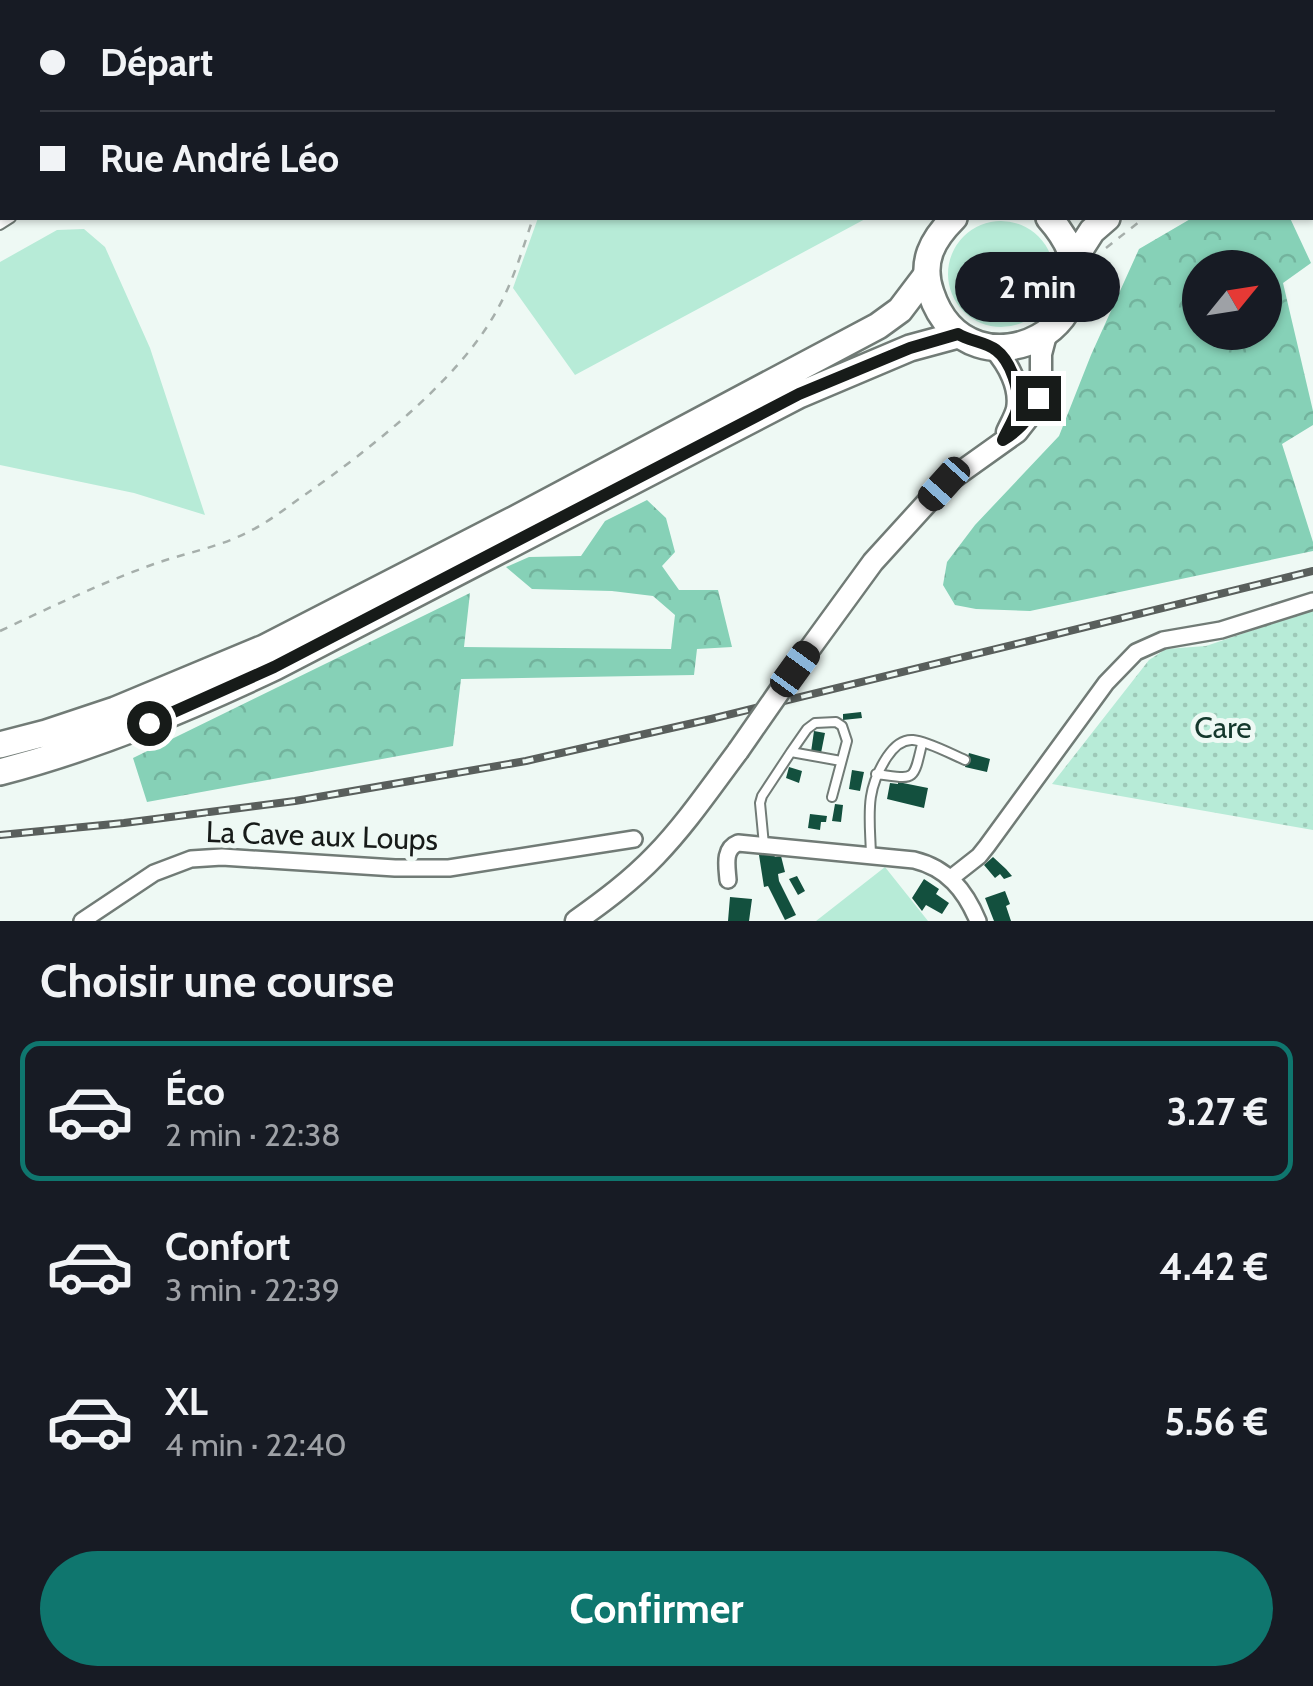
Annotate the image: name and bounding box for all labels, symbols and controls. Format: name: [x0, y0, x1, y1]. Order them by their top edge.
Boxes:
text: Départ: [100, 39, 213, 86]
text: Rue André Léo: [100, 135, 339, 182]
north arrow: [1182, 250, 1282, 350]
map controls: [1182, 250, 1282, 350]
callout: 2 min: [956, 253, 1120, 323]
text: 2 min: [999, 267, 1076, 306]
route end: [1016, 376, 1061, 421]
car: [913, 452, 975, 516]
car: [765, 636, 825, 702]
route start: [127, 701, 172, 746]
park label: Care: [1194, 709, 1252, 746]
street label: La Cave aux Loups: [205, 813, 439, 858]
text: Choisir une course: [40, 954, 394, 1008]
icon: car: [45, 1066, 135, 1156]
text: Éco: [165, 1068, 225, 1115]
text: 3.27 €: [1167, 1088, 1268, 1135]
text: 2 min · 22:38: [165, 1115, 341, 1154]
icon: car: [45, 1221, 135, 1311]
text: Confort: [165, 1223, 290, 1270]
text: 4.42 €: [1159, 1243, 1268, 1290]
text: 3 min · 22:39: [165, 1270, 340, 1309]
icon: car: [45, 1376, 135, 1466]
text: XL: [165, 1378, 208, 1425]
text: 5.56 €: [1164, 1398, 1268, 1445]
text: 4 min · 22:40: [165, 1425, 346, 1464]
button: Confirmer: [40, 1551, 1273, 1666]

